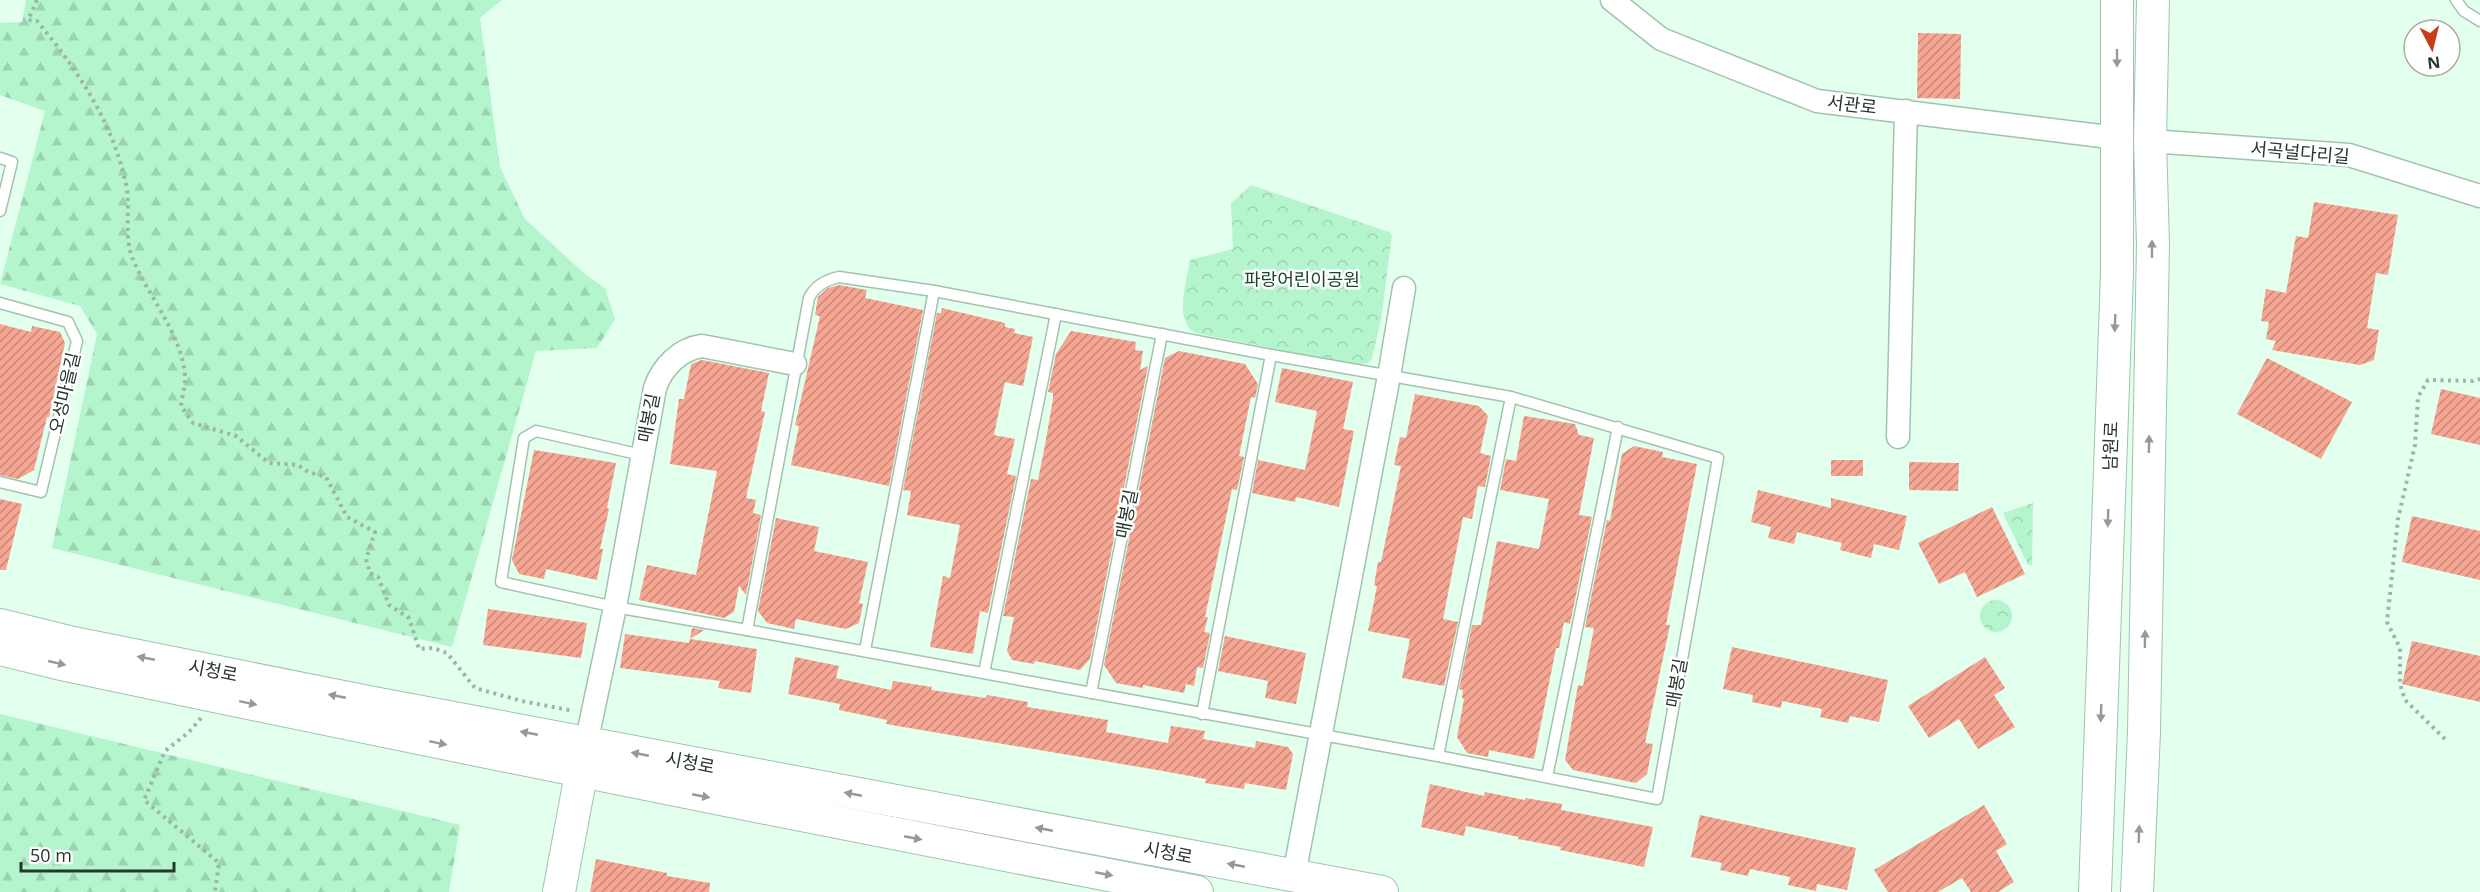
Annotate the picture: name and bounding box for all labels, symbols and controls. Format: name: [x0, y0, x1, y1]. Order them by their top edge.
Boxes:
north arrow: [2402, 18, 2462, 78]
one-way arrow: [2112, 49, 2122, 68]
text: N: [2426, 51, 2442, 75]
street label: 서관로: [1826, 89, 1878, 119]
street label: 서곡널다리길: [2250, 136, 2351, 168]
one-way arrow: [2147, 239, 2157, 258]
park label: 파랑어린이공원: [1244, 267, 1360, 291]
one-way arrow: [2111, 313, 2120, 332]
street label: 오성마을길: [43, 350, 85, 436]
street label: 매봉길: [631, 391, 665, 444]
street label: 남원로: [2097, 421, 2123, 471]
one-way arrow: [2144, 434, 2154, 453]
street label: 매봉길: [1109, 487, 1143, 540]
one-way arrow: [2104, 508, 2113, 527]
one-way arrow: [2140, 629, 2150, 648]
one-way arrow: [136, 653, 155, 662]
street label: 시청로: [187, 653, 240, 687]
street label: 매봉길: [1660, 656, 1692, 709]
one-way arrow: [48, 658, 66, 668]
one-way arrow: [328, 691, 347, 700]
one-way arrow: [238, 699, 257, 708]
one-way arrow: [2097, 703, 2106, 722]
one-way arrow: [519, 728, 538, 737]
one-way arrow: [429, 739, 448, 748]
street label: 시청로: [664, 745, 717, 779]
one-way arrow: [631, 749, 650, 758]
one-way arrow: [843, 789, 862, 798]
one-way arrow: [691, 792, 710, 801]
one-way arrow: [2135, 824, 2144, 843]
one-way arrow: [1035, 825, 1054, 834]
one-way arrow: [903, 834, 922, 843]
scale bar: [21, 835, 174, 873]
street label: 시청로: [1142, 835, 1195, 869]
text: 50 m: [30, 843, 72, 867]
one-way arrow: [1226, 860, 1245, 869]
one-way arrow: [1095, 870, 1114, 879]

